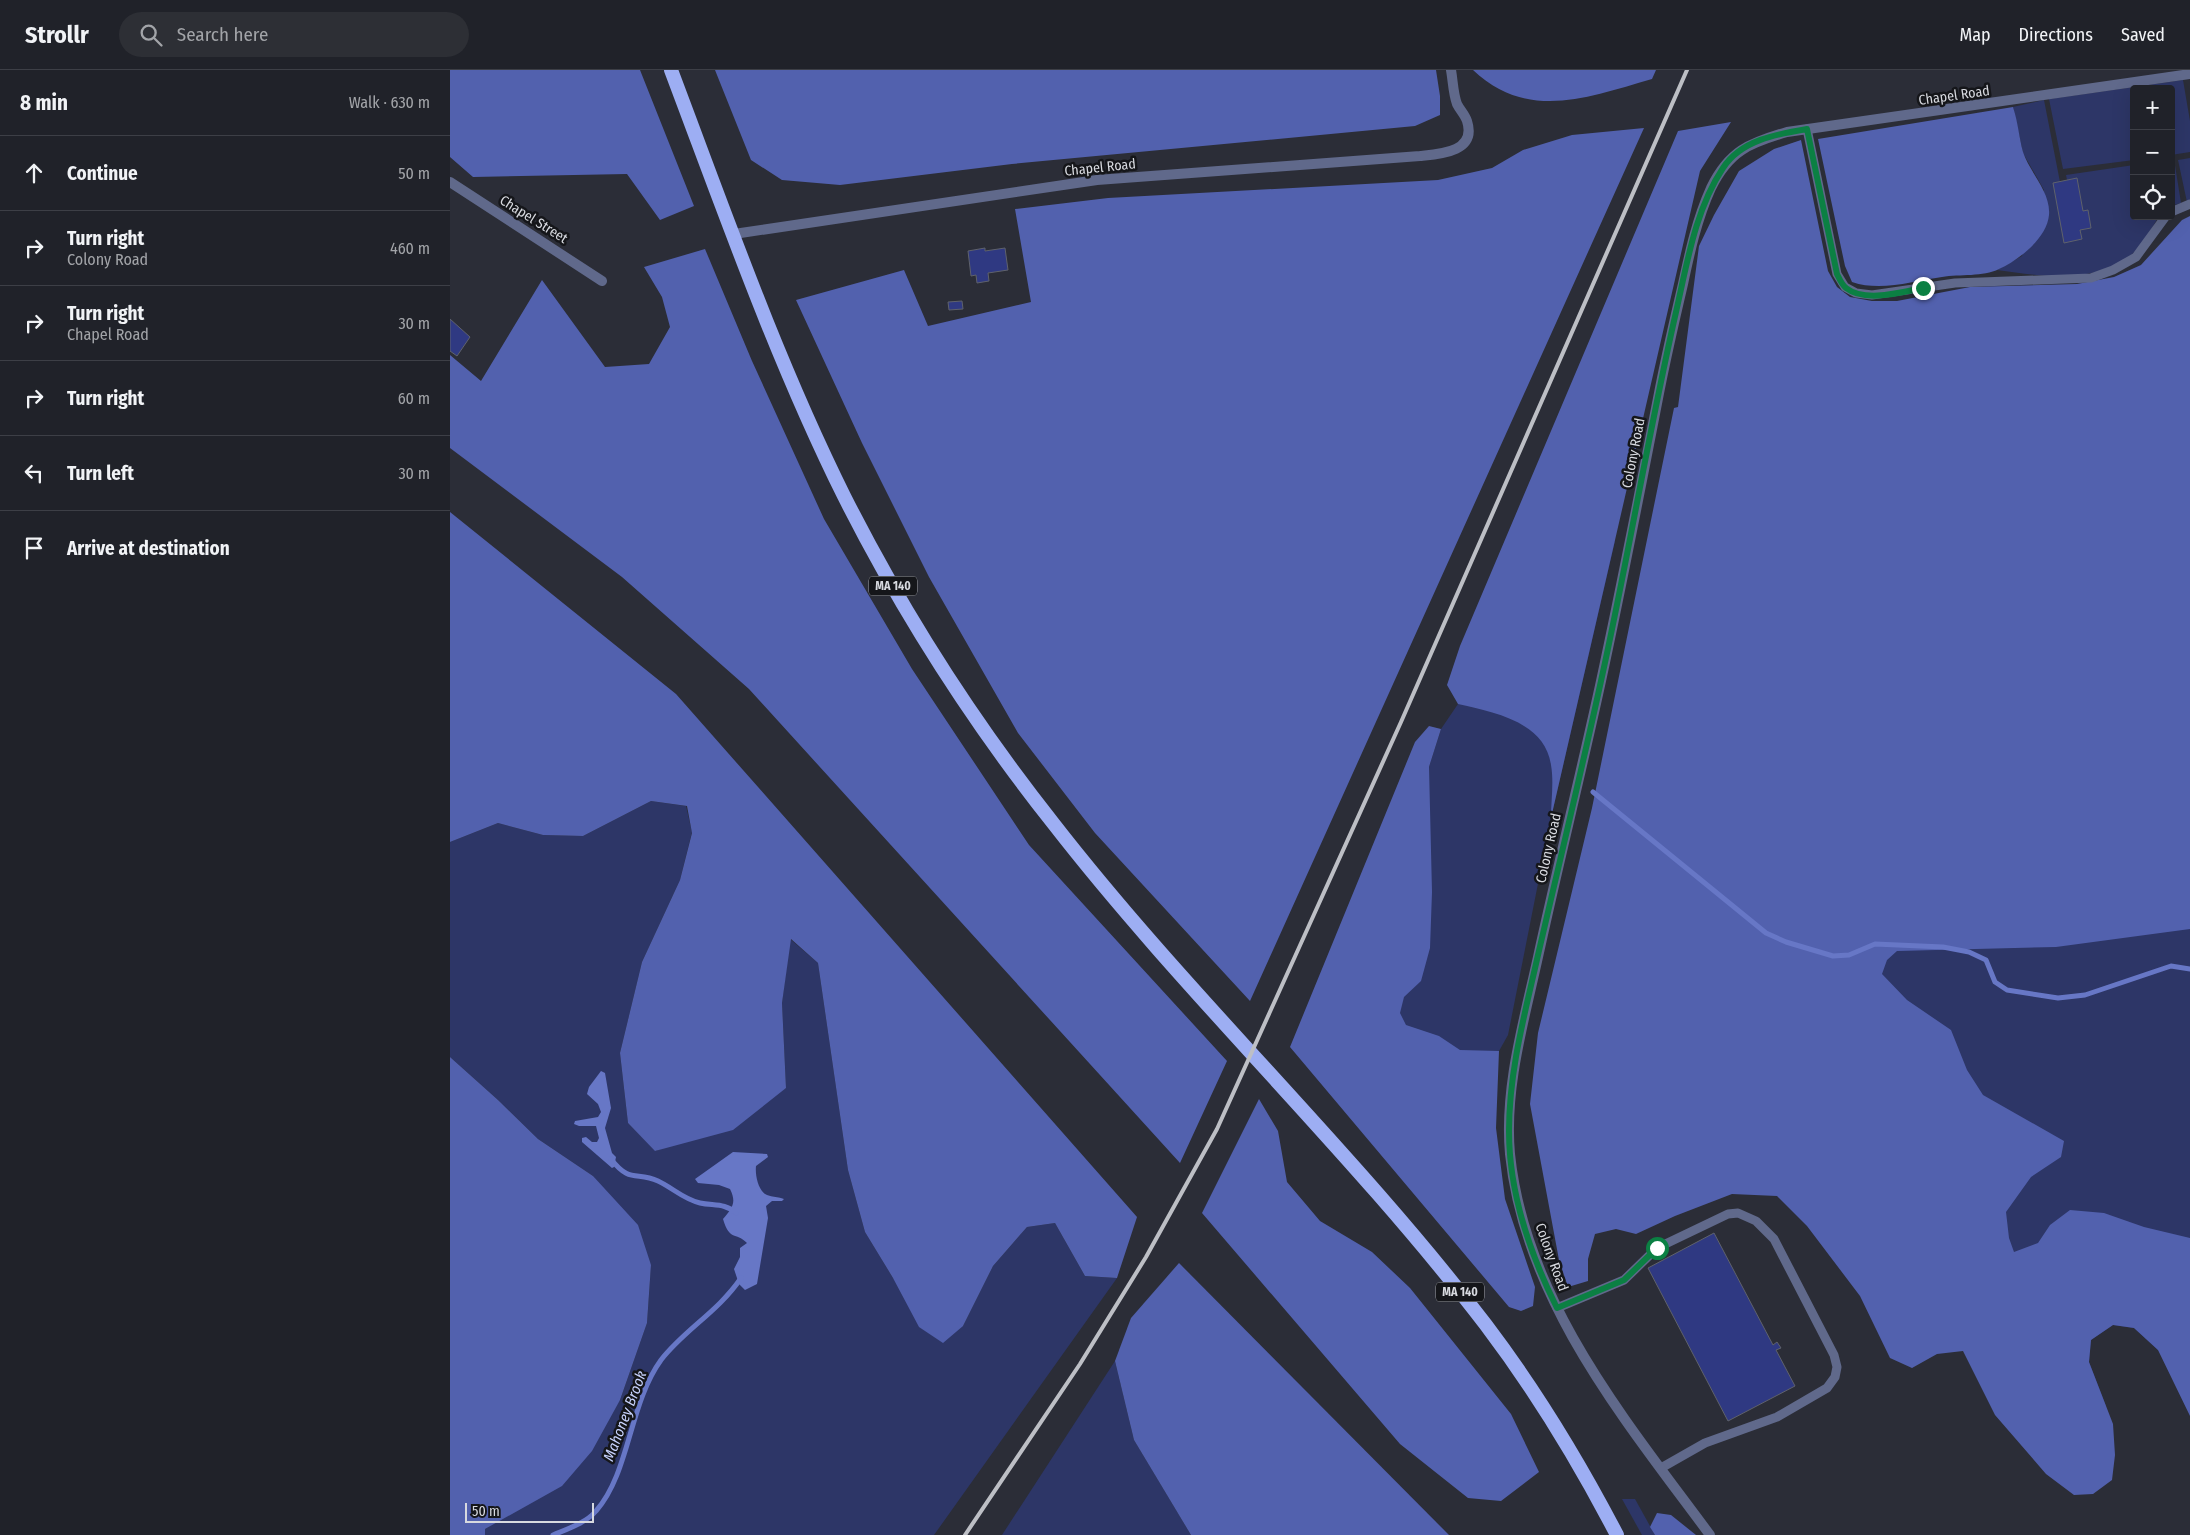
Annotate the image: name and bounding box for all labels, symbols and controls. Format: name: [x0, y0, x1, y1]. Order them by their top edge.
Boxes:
search box: [119, 12, 469, 57]
text: Strollr: [25, 21, 89, 49]
icon: search: [137, 21, 165, 49]
text: Search here: [177, 23, 268, 46]
text: Map: [1959, 24, 1991, 46]
text: Directions: [2019, 24, 2093, 46]
text: Saved: [2121, 24, 2165, 46]
street label: Chapel Road: [1917, 82, 1991, 109]
map controls: [2130, 85, 2175, 220]
button: +: [2130, 85, 2175, 130]
text: 8 min: [20, 90, 68, 116]
text: Walk · 630 m: [349, 93, 430, 112]
button: −: [2130, 130, 2175, 175]
street label: Chapel Road: [1064, 155, 1137, 180]
icon: ahead: [20, 159, 48, 187]
text: Continue: [67, 162, 138, 185]
text: 50 m: [398, 164, 430, 183]
button: locate: [2130, 175, 2175, 220]
street label: Chapel Street: [497, 192, 571, 247]
text: Turn right: [67, 227, 144, 250]
icon: right: [20, 234, 48, 262]
text: 460 m: [390, 239, 430, 258]
text: Colony Road: [67, 250, 148, 269]
route end: [1912, 277, 1935, 300]
text: Turn right: [67, 302, 144, 325]
icon: right: [20, 309, 48, 337]
text: 30 m: [398, 314, 430, 333]
text: Chapel Road: [67, 325, 149, 344]
icon: right: [20, 384, 48, 412]
text: Turn right: [67, 387, 144, 410]
text: 60 m: [398, 389, 430, 408]
street label: Colony Road: [1618, 417, 1649, 490]
icon: left: [20, 459, 48, 487]
text: Turn left: [67, 462, 134, 485]
text: 30 m: [398, 464, 430, 483]
icon: arrive: [20, 534, 48, 562]
text: Arrive at destination: [67, 537, 230, 560]
road number: MA 140: [869, 576, 917, 596]
street label: Colony Road: [1532, 812, 1565, 885]
street label: Colony Road: [1531, 1221, 1572, 1293]
route start: [1646, 1237, 1669, 1260]
road number: MA 140: [1436, 1282, 1484, 1302]
water label: Mahoney Brook: [600, 1368, 651, 1464]
scale bar: [465, 1500, 594, 1523]
text: 50 m: [472, 1503, 500, 1520]

